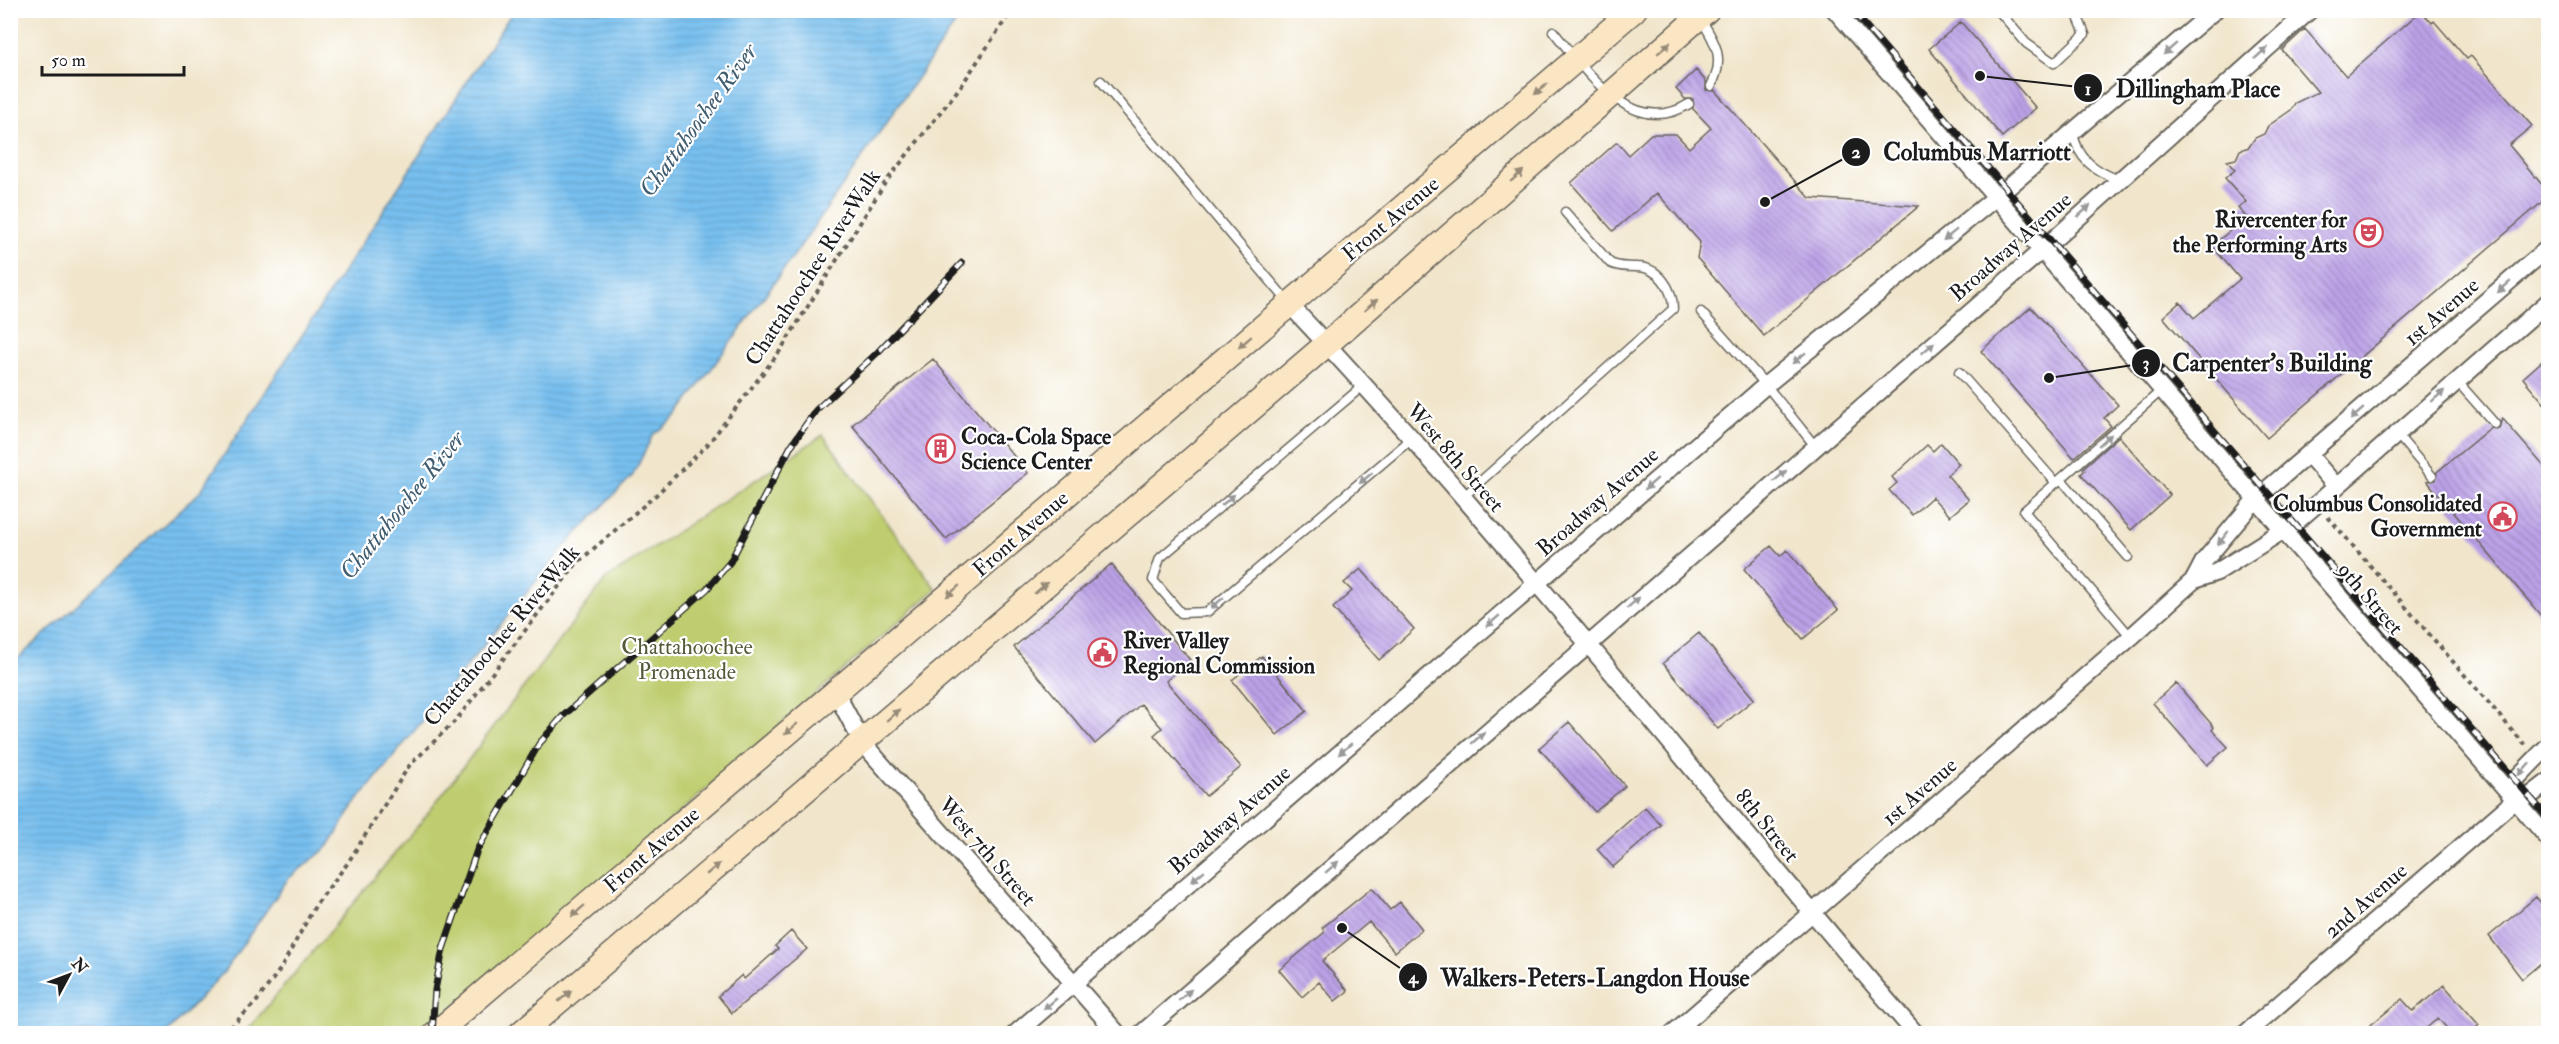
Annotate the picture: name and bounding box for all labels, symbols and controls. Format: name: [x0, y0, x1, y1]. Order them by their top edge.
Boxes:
water label: Chattahoochee River: [632, 37, 765, 203]
scale bar: [42, 39, 184, 77]
one-way arrow: [1656, 42, 1671, 55]
one-way arrow: [2162, 42, 2178, 55]
one-way arrow: [2254, 46, 2269, 60]
text: 50 m: [51, 49, 86, 72]
callout: Dillingham Place: [2073, 67, 2292, 109]
text: Dillingham Place: [2116, 74, 2280, 105]
text: 1: [2085, 78, 2091, 101]
one-way arrow: [1533, 82, 1549, 95]
callout: Columbus Marriott: [1841, 131, 2083, 173]
text: Columbus Marriott: [1883, 137, 2071, 168]
text: 2: [1851, 141, 1861, 164]
street label: Chattahoochee RiverWalk: [739, 164, 887, 371]
street label: Front Avenue: [1336, 170, 1445, 268]
one-way arrow: [1509, 170, 1524, 183]
street label: Broadway Avenue: [1944, 186, 2078, 308]
one-way arrow: [2076, 205, 2091, 218]
place label: Rivercenter for the Performing Arts: [2172, 206, 2348, 260]
theatre icon: Rivercenter for the Performing Arts: [2352, 216, 2384, 248]
one-way arrow: [1942, 228, 1958, 241]
street label: 1st Avenue: [2398, 271, 2485, 352]
one-way arrow: [2496, 280, 2512, 293]
one-way arrow: [1363, 299, 1378, 312]
one-way arrow: [1237, 335, 1253, 348]
one-way arrow: [1920, 342, 1935, 355]
callout: Carpenter's Building: [2131, 342, 2384, 384]
text: Carpenter's Building: [2172, 348, 2373, 379]
one-way arrow: [1791, 351, 1807, 364]
text: 3: [2143, 352, 2150, 375]
one-way arrow: [2430, 390, 2446, 403]
street label: West 8th Street: [1400, 397, 1510, 518]
one-way arrow: [2349, 407, 2364, 421]
place label: Coca-Cola Space Science Center: [961, 423, 1112, 476]
water label: Chattahoochee River: [333, 424, 472, 586]
building icon: Coca-Cola Space Science Center: [924, 433, 956, 465]
one-way arrow: [2097, 434, 2112, 447]
street label: Broadway Avenue: [1531, 441, 1665, 563]
one-way arrow: [1772, 470, 1787, 483]
one-way arrow: [1358, 471, 1374, 484]
one-way arrow: [1643, 478, 1659, 491]
street label: Front Avenue: [967, 484, 1075, 583]
place label: Columbus Consolidated Government: [2273, 490, 2483, 543]
one-way arrow: [1220, 494, 1236, 507]
public building icon: Columbus Consolidated Government: [2487, 500, 2519, 532]
one-way arrow: [2217, 530, 2230, 545]
street label: Chattahoochee RiverWalk: [418, 539, 586, 732]
street label: 9th Street: [2330, 555, 2410, 641]
one-way arrow: [1033, 582, 1049, 595]
one-way arrow: [946, 584, 961, 597]
one-way arrow: [1209, 597, 1225, 610]
one-way arrow: [1625, 597, 1640, 610]
one-way arrow: [1486, 614, 1501, 627]
place label: River Valley Regional Commission: [1123, 627, 1316, 681]
park label: Chattahoochee Promenade: [621, 633, 753, 686]
public building icon: River Valley Regional Commission: [1086, 637, 1118, 669]
one-way arrow: [885, 709, 901, 722]
one-way arrow: [783, 723, 799, 736]
one-way arrow: [1470, 732, 1485, 745]
one-way arrow: [1338, 742, 1353, 755]
street label: 1st Avenue: [1876, 751, 1963, 832]
street label: Broadway Avenue: [1163, 759, 1297, 881]
one-way arrow: [2517, 762, 2531, 777]
street label: 8th Street: [1729, 783, 1805, 868]
street label: West 7th Street: [932, 791, 1042, 912]
street label: Front Avenue: [598, 800, 706, 899]
street label: 2nd Avenue: [2318, 857, 2413, 945]
one-way arrow: [1324, 860, 1340, 873]
one-way arrow: [705, 863, 720, 876]
one-way arrow: [1190, 870, 1206, 883]
one-way arrow: [570, 904, 586, 917]
north arrow: [39, 945, 99, 1005]
text: N: [67, 953, 92, 978]
callout: Walkers-Peters-Langdon House: [1398, 956, 1761, 998]
text: Walkers-Peters-Langdon House: [1439, 963, 1750, 994]
text: 4: [1407, 966, 1419, 989]
one-way arrow: [557, 989, 573, 1002]
one-way arrow: [1177, 989, 1192, 1002]
one-way arrow: [1043, 997, 1058, 1010]

